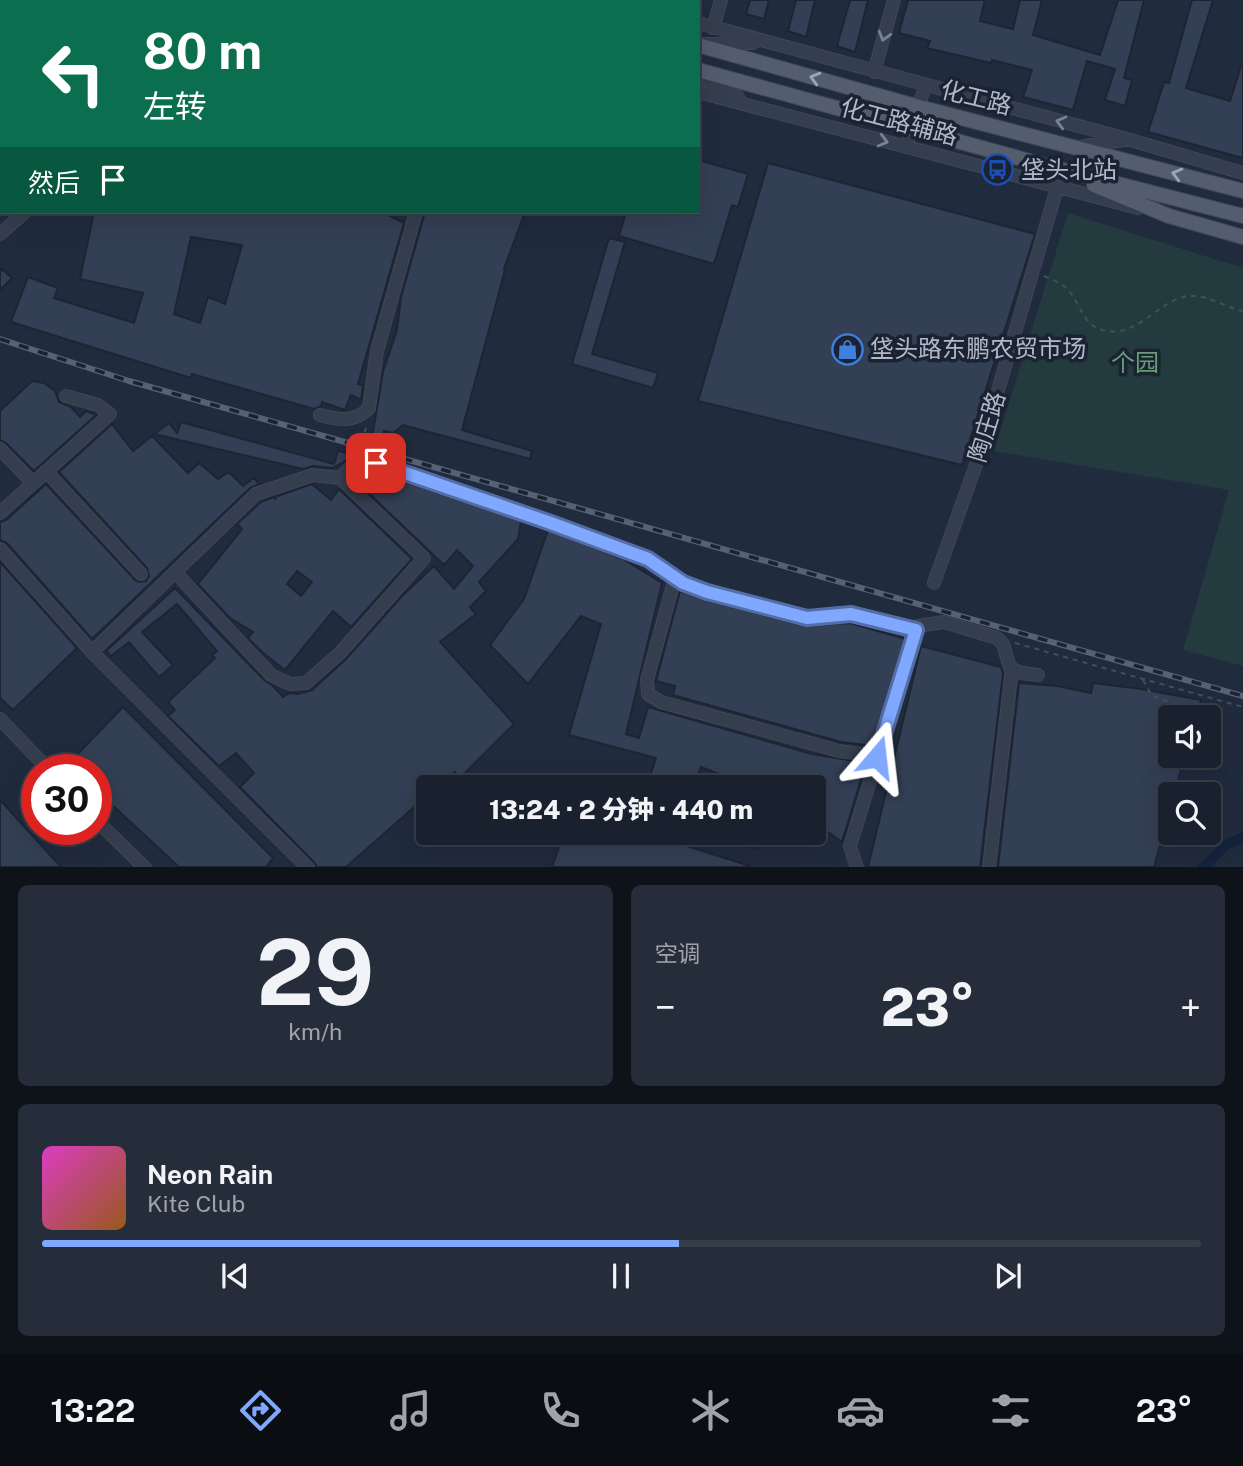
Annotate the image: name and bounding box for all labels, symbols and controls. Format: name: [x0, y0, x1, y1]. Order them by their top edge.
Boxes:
text: 80 m: [143, 22, 262, 80]
icon: left: [28, 28, 119, 119]
one-way arrow: [878, 30, 893, 42]
one-way arrow: [809, 71, 821, 86]
street label: 化工路: [938, 75, 1015, 119]
text: 左转: [143, 88, 207, 125]
street label: 化工路辅路: [838, 92, 961, 150]
one-way arrow: [1055, 115, 1067, 130]
one-way arrow: [876, 133, 888, 147]
bus stop icon: 垡头北站: [981, 153, 1015, 187]
place label: 垡头北站: [1021, 155, 1117, 183]
icon: arrive: [94, 161, 132, 199]
text: 然后: [28, 167, 80, 198]
one-way arrow: [1171, 168, 1183, 182]
shop icon: 垡头路东鹏农贸市场: [830, 332, 864, 366]
place label: 垡头路东鹏农贸市场: [870, 334, 1086, 362]
park label: 个园: [1111, 348, 1159, 376]
street label: 陶庄路: [962, 388, 1010, 465]
pin: [346, 433, 406, 493]
icon: arrive: [357, 444, 395, 482]
map controls: [1158, 705, 1221, 845]
button: sound: [1158, 705, 1221, 768]
position arrow: [840, 720, 914, 794]
speed limit sign: 30: [21, 754, 112, 845]
button: search: [1158, 782, 1221, 845]
text: 13:24 · 2 分钟 · 440 m: [489, 794, 753, 825]
text: 29: [256, 919, 374, 1025]
text: 空调: [655, 940, 701, 967]
text: 23°: [881, 977, 975, 1038]
text: −: [655, 985, 676, 1030]
text: +: [1180, 985, 1201, 1030]
text: km/h: [288, 1018, 342, 1045]
text: Neon Rain: [147, 1159, 273, 1190]
text: Kite Club: [147, 1190, 245, 1217]
icon: previous: [216, 1257, 254, 1295]
icon: pause: [602, 1257, 640, 1295]
icon: next: [989, 1257, 1027, 1295]
icon: directions: [236, 1386, 285, 1435]
icon: music: [386, 1386, 435, 1435]
icon: phone: [536, 1386, 585, 1435]
icon: climate: [686, 1386, 735, 1435]
icon: car: [836, 1386, 885, 1435]
icon: filters: [986, 1386, 1035, 1435]
text: 13:22: [50, 1392, 135, 1429]
text: 23°: [1136, 1392, 1192, 1429]

